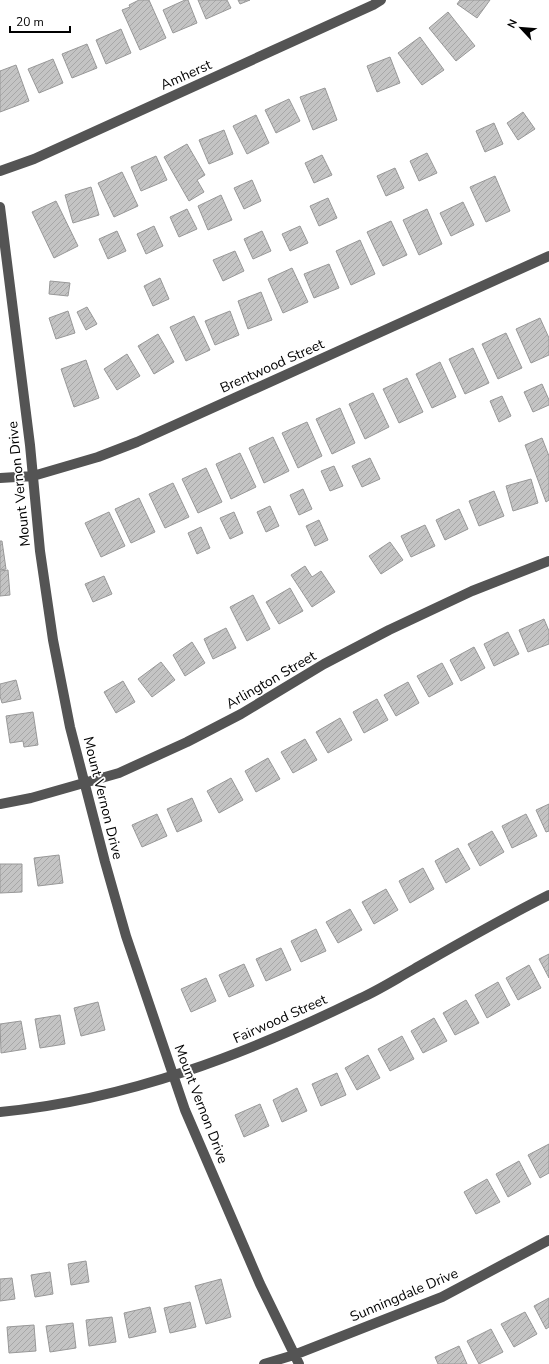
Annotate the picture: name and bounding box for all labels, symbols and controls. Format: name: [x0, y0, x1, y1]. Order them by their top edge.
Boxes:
scale bar: [10, 8, 70, 34]
north arrow: [501, 8, 541, 48]
text: 20 m: [16, 14, 44, 30]
text: N: [504, 17, 521, 31]
street label: Amherst: [157, 55, 215, 95]
street label: Brentwood Street: [217, 335, 327, 397]
street label: Mount Vernon Drive: [3, 420, 35, 548]
street label: Arlington Street: [222, 646, 320, 714]
street label: Mount Vernon Drive: [79, 735, 127, 861]
street label: Fairwood Street: [230, 990, 330, 1048]
street label: Mount Vernon Drive: [170, 1042, 232, 1166]
street label: Sunningdale Drive: [347, 1264, 461, 1326]

